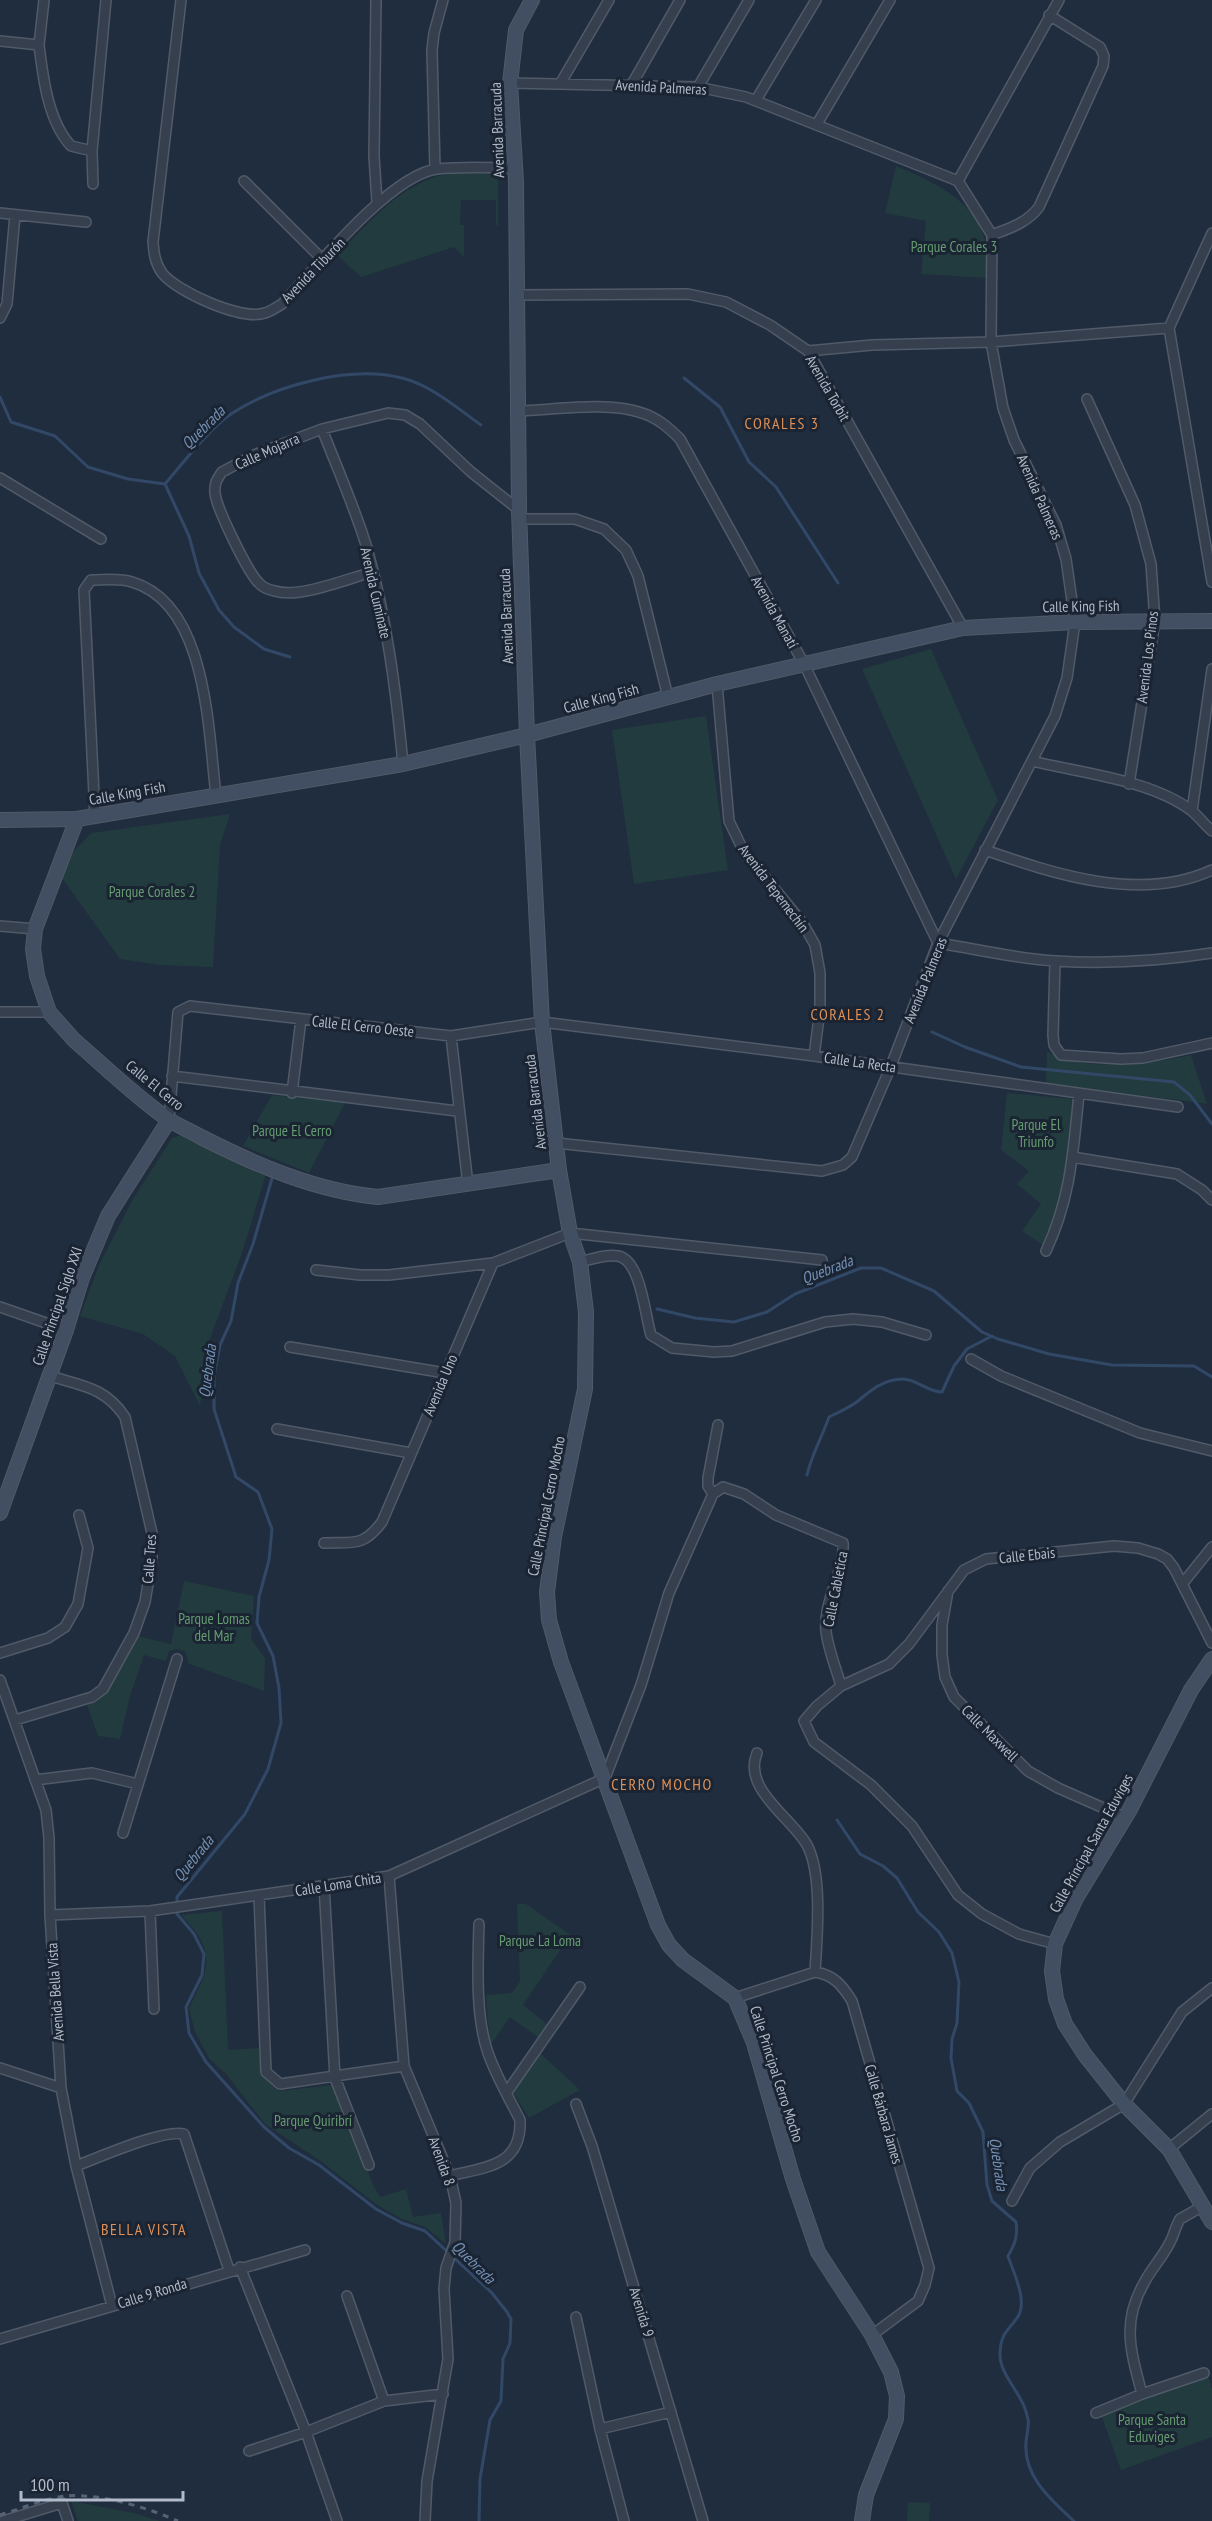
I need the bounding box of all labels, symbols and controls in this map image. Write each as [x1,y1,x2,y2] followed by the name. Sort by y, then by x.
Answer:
[615,75,707,99] street label: Avenida Palmeras
[486,82,508,178] street label: Avenida Barracuda
[277,233,349,307] street label: Avenida Tiburón
[911,237,997,256] park label: Parque Corales 3
[801,351,855,425] street label: Avenida Torbit
[177,400,230,453] water label: Quebrada
[744,413,820,433] district label: CORALES 3
[232,428,302,474] street label: Calle Mojarra
[1013,451,1067,543] street label: Avenida Palmeras
[356,545,396,641] street label: Avenida Cuminate
[495,568,517,664] street label: Avenida Barracuda
[747,573,803,652] street label: Avenida Manatí
[1042,596,1120,616] street label: Calle King Fish
[1132,610,1162,704] street label: Avenida Los Pinos
[561,679,641,717] street label: Calle King Fish
[87,777,167,809] street label: Calle King Fish
[735,840,813,936] street label: Avenida Tepemechín
[109,882,195,901] park label: Parque Corales 2
[899,934,951,1026] street label: Avenida Palmeras
[810,1004,886,1024] district label: CORALES 2
[311,1011,415,1041] street label: Calle El Cerro Oeste
[823,1048,897,1076] street label: Calle La Recta
[520,1053,550,1151] street label: Avenida Barracuda
[122,1056,188,1114] street label: Calle El Cerro
[1012,1115,1061,1151] park label: Parque El Triunfo
[252,1121,332,1140] park label: Parque El Cerro
[28,1244,86,1368] street label: Calle Principal Siglo XXI
[798,1250,857,1288] water label: Quebrada
[194,1342,220,1399] water label: Quebrada
[419,1351,461,1419] street label: Avenida Uno
[523,1434,569,1578] street label: Calle Principal Cerro Mocho
[138,1534,160,1584] street label: Calle Tres
[998,1543,1056,1567] street label: Calle Ebais
[818,1550,852,1628] street label: Calle Cabletica
[178,1609,250,1645] park label: Parque Lomas del Mar
[958,1701,1023,1766] street label: Calle Maxwell
[1045,1770,1137,1916] street label: Calle Principal Santa Eduviges
[611,1774,713,1794] district label: CERRO MOCHO
[168,1830,219,1885] water label: Quebrada
[294,1868,382,1900] street label: Calle Loma Chita
[499,1931,581,1950] park label: Parque La Loma
[42,1942,68,2042] street label: Avenida Bella Vista
[746,2003,808,2145] street label: Calle Principal Cerro Mocho
[861,2062,907,2166] street label: Calle Bárbara James
[274,2111,353,2130] park label: Parque Quiribrí
[424,2134,460,2188] street label: Avenida 8
[985,2136,1013,2193] water label: Quebrada
[101,2219,187,2239] district label: BELLA VISTA
[448,2236,501,2289] water label: Quebrada
[115,2274,189,2312] street label: Calle 9 Ronda
[625,2285,659,2339] street label: Avenida 9
[1118,2410,1186,2446] park label: Parque Santa Eduviges
[21,2464,183,2502] scale bar
[30,2473,70,2496] text: 100 m

